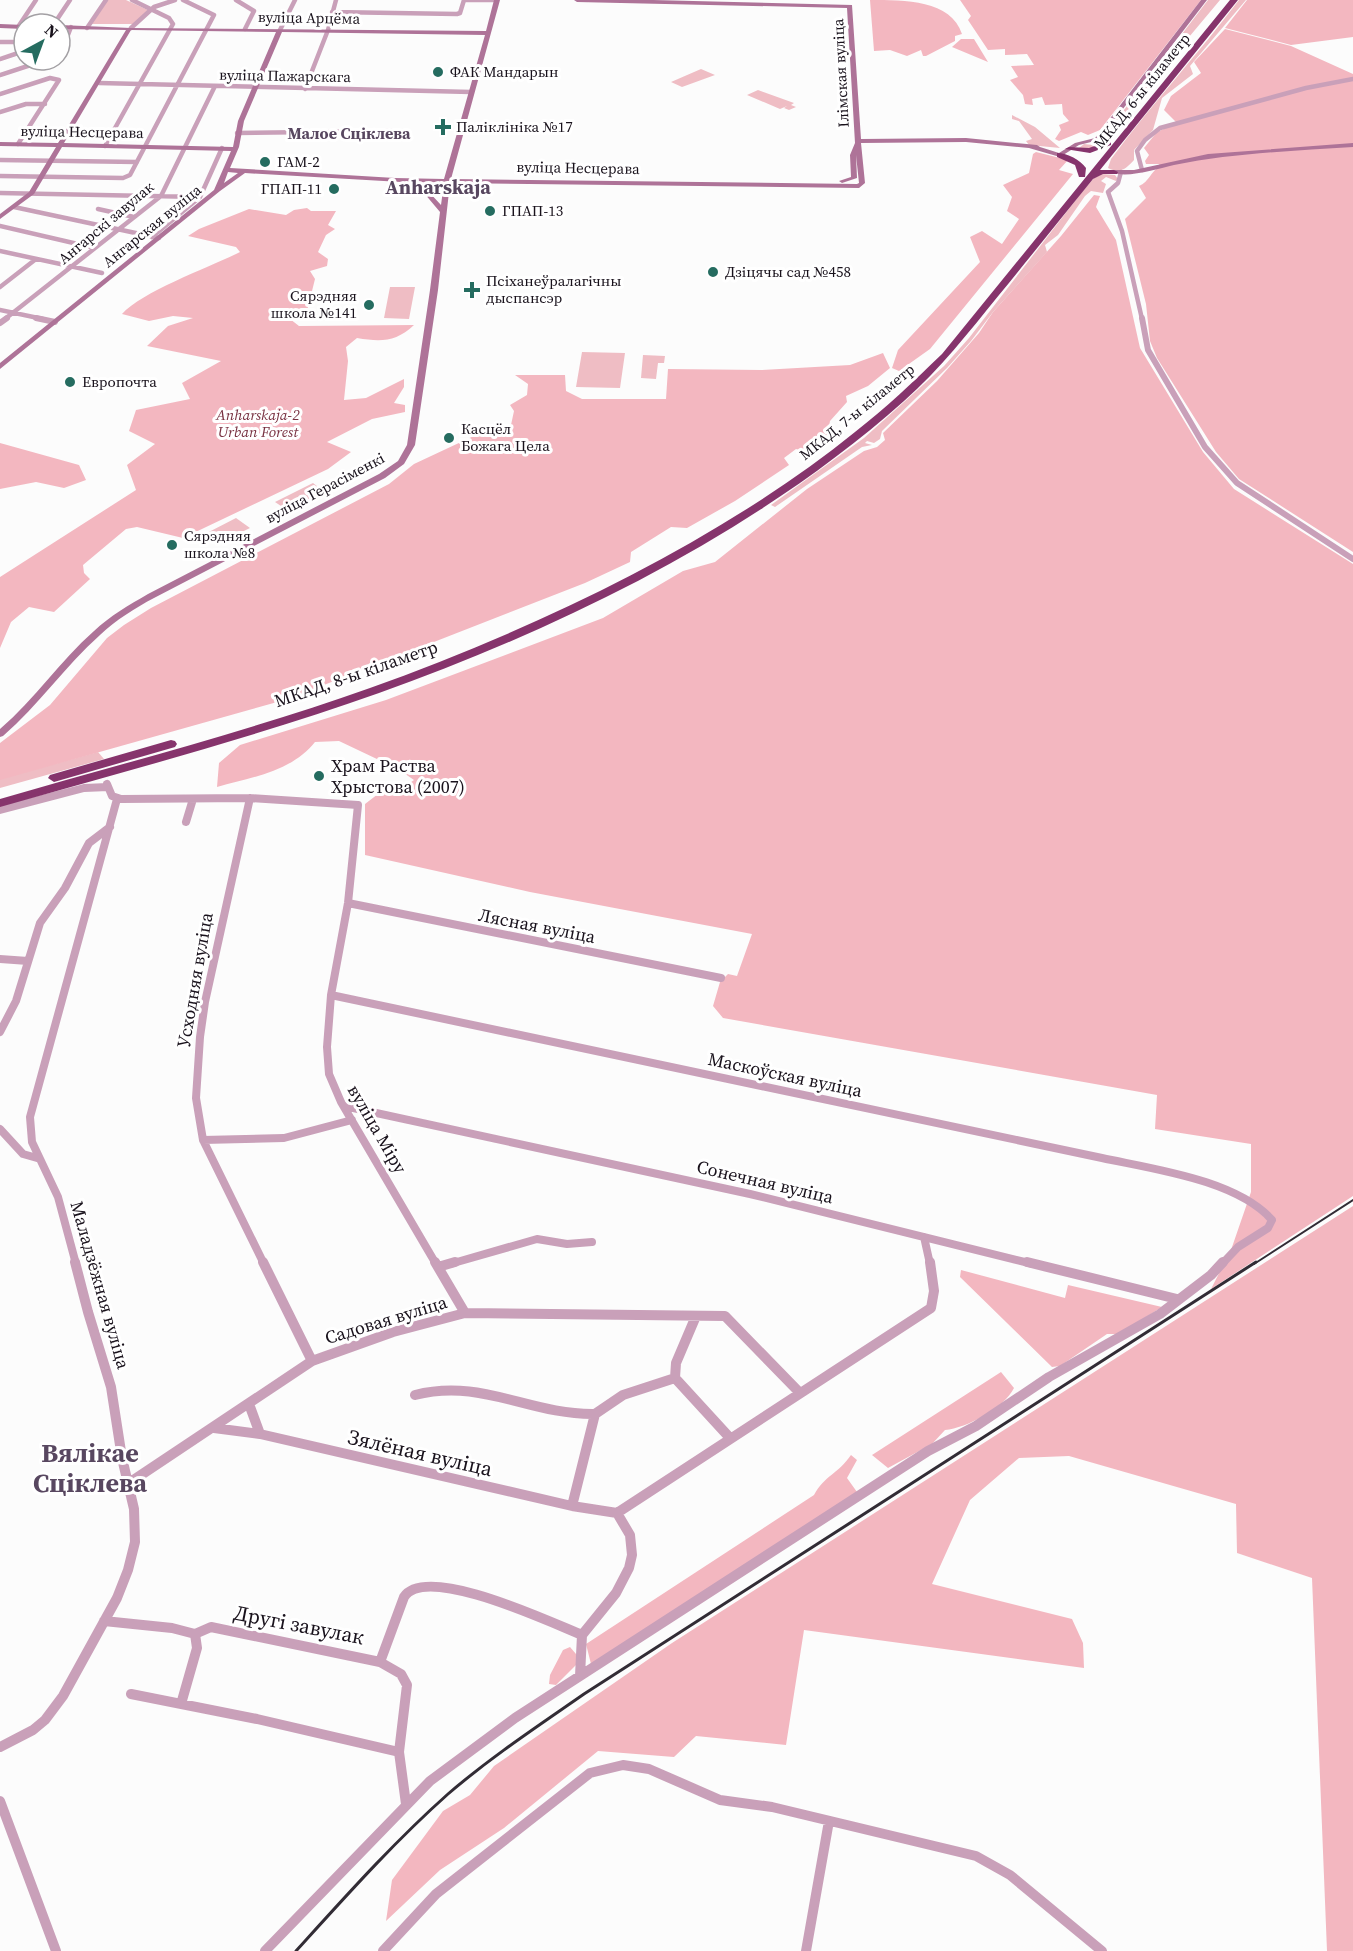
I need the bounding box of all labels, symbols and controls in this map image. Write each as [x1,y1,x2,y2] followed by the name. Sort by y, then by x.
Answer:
[258,6,361,29] street label: вуліца Арцёма
[12,12,72,72] north arrow
[827,18,854,128] street label: Ілімская вуліца
[40,19,64,43] text: N
[1088,28,1195,153] street label: МКАД, 6-ы кіламетр
[450,61,559,82] place label: ФАК Мандарын
[219,64,351,87] street label: вуліца Пажарскага
[431,65,445,79] marker: ФАК Мандарын
[456,116,573,137] place label: Паліклініка №17
[434,118,452,136] marker: Паліклініка №17
[20,120,144,143] street label: вуліца Несцерава
[287,122,411,144] district label: Малое Сціклева
[277,151,320,172] place label: ГАМ-2
[258,155,272,169] marker: ГАМ-2
[516,156,640,179] street label: вуліца Несцерава
[385,173,491,201] district label: Anharskaja
[53,176,159,269] street label: Ангарскі завулак
[261,178,322,199] place label: ГПАП-11
[98,179,206,272] street label: Ангарская вуліца
[327,182,341,196] marker: ГПАП-11
[502,200,563,221] place label: ГПАП-13
[483,204,497,218] marker: ГПАП-13
[725,261,851,282] place label: Дзіцячы сад №458
[706,265,720,279] marker: Дзіцячы сад №458
[486,270,622,308] place label: Псіханеўралагічны дыспансэр
[463,281,481,299] marker: Псіханеўралагічны дыспансэр
[271,285,357,323] place label: Сярэдняя школа №141
[362,298,376,312] marker: Сярэдняя школа №141
[795,358,919,465] street label: МКАД, 7-ы кіламетр
[82,371,157,392] place label: Европочта
[63,375,77,389] marker: Европочта
[215,404,300,442] park label: Anharskaja-2 Urban Forest
[461,418,550,456] place label: Касцёл Божага Цела
[442,431,456,445] marker: Касцёл Божага Цела
[261,447,388,528] street label: вуліца Герасіменкі
[184,525,255,563] place label: Сярэдняя школа №8
[165,538,179,552] marker: Сярэдняя школа №8
[271,634,441,713] street label: МКАД, 8-ы кіламетр
[331,753,465,799] place label: Храм Раства Хрыстова (2007)
[312,769,326,783] marker: Храм Раства Хрыстова (2007)
[476,902,599,949] street label: Лясная вуліца
[170,910,219,1049] street label: Усходняя вуліца
[706,1046,865,1103] street label: Маскоўская вуліца
[342,1080,413,1178] street label: вуліца Міру
[694,1154,837,1210] street label: Сонечная вуліца
[65,1198,137,1372] street label: Маладзёжная вуліца
[322,1289,451,1350] street label: Садовая вуліца
[345,1422,496,1483] street label: Зялёная вуліца
[33,1435,147,1501] district label: Вялікае Сціклева
[231,1598,367,1651] street label: Другі завулак

